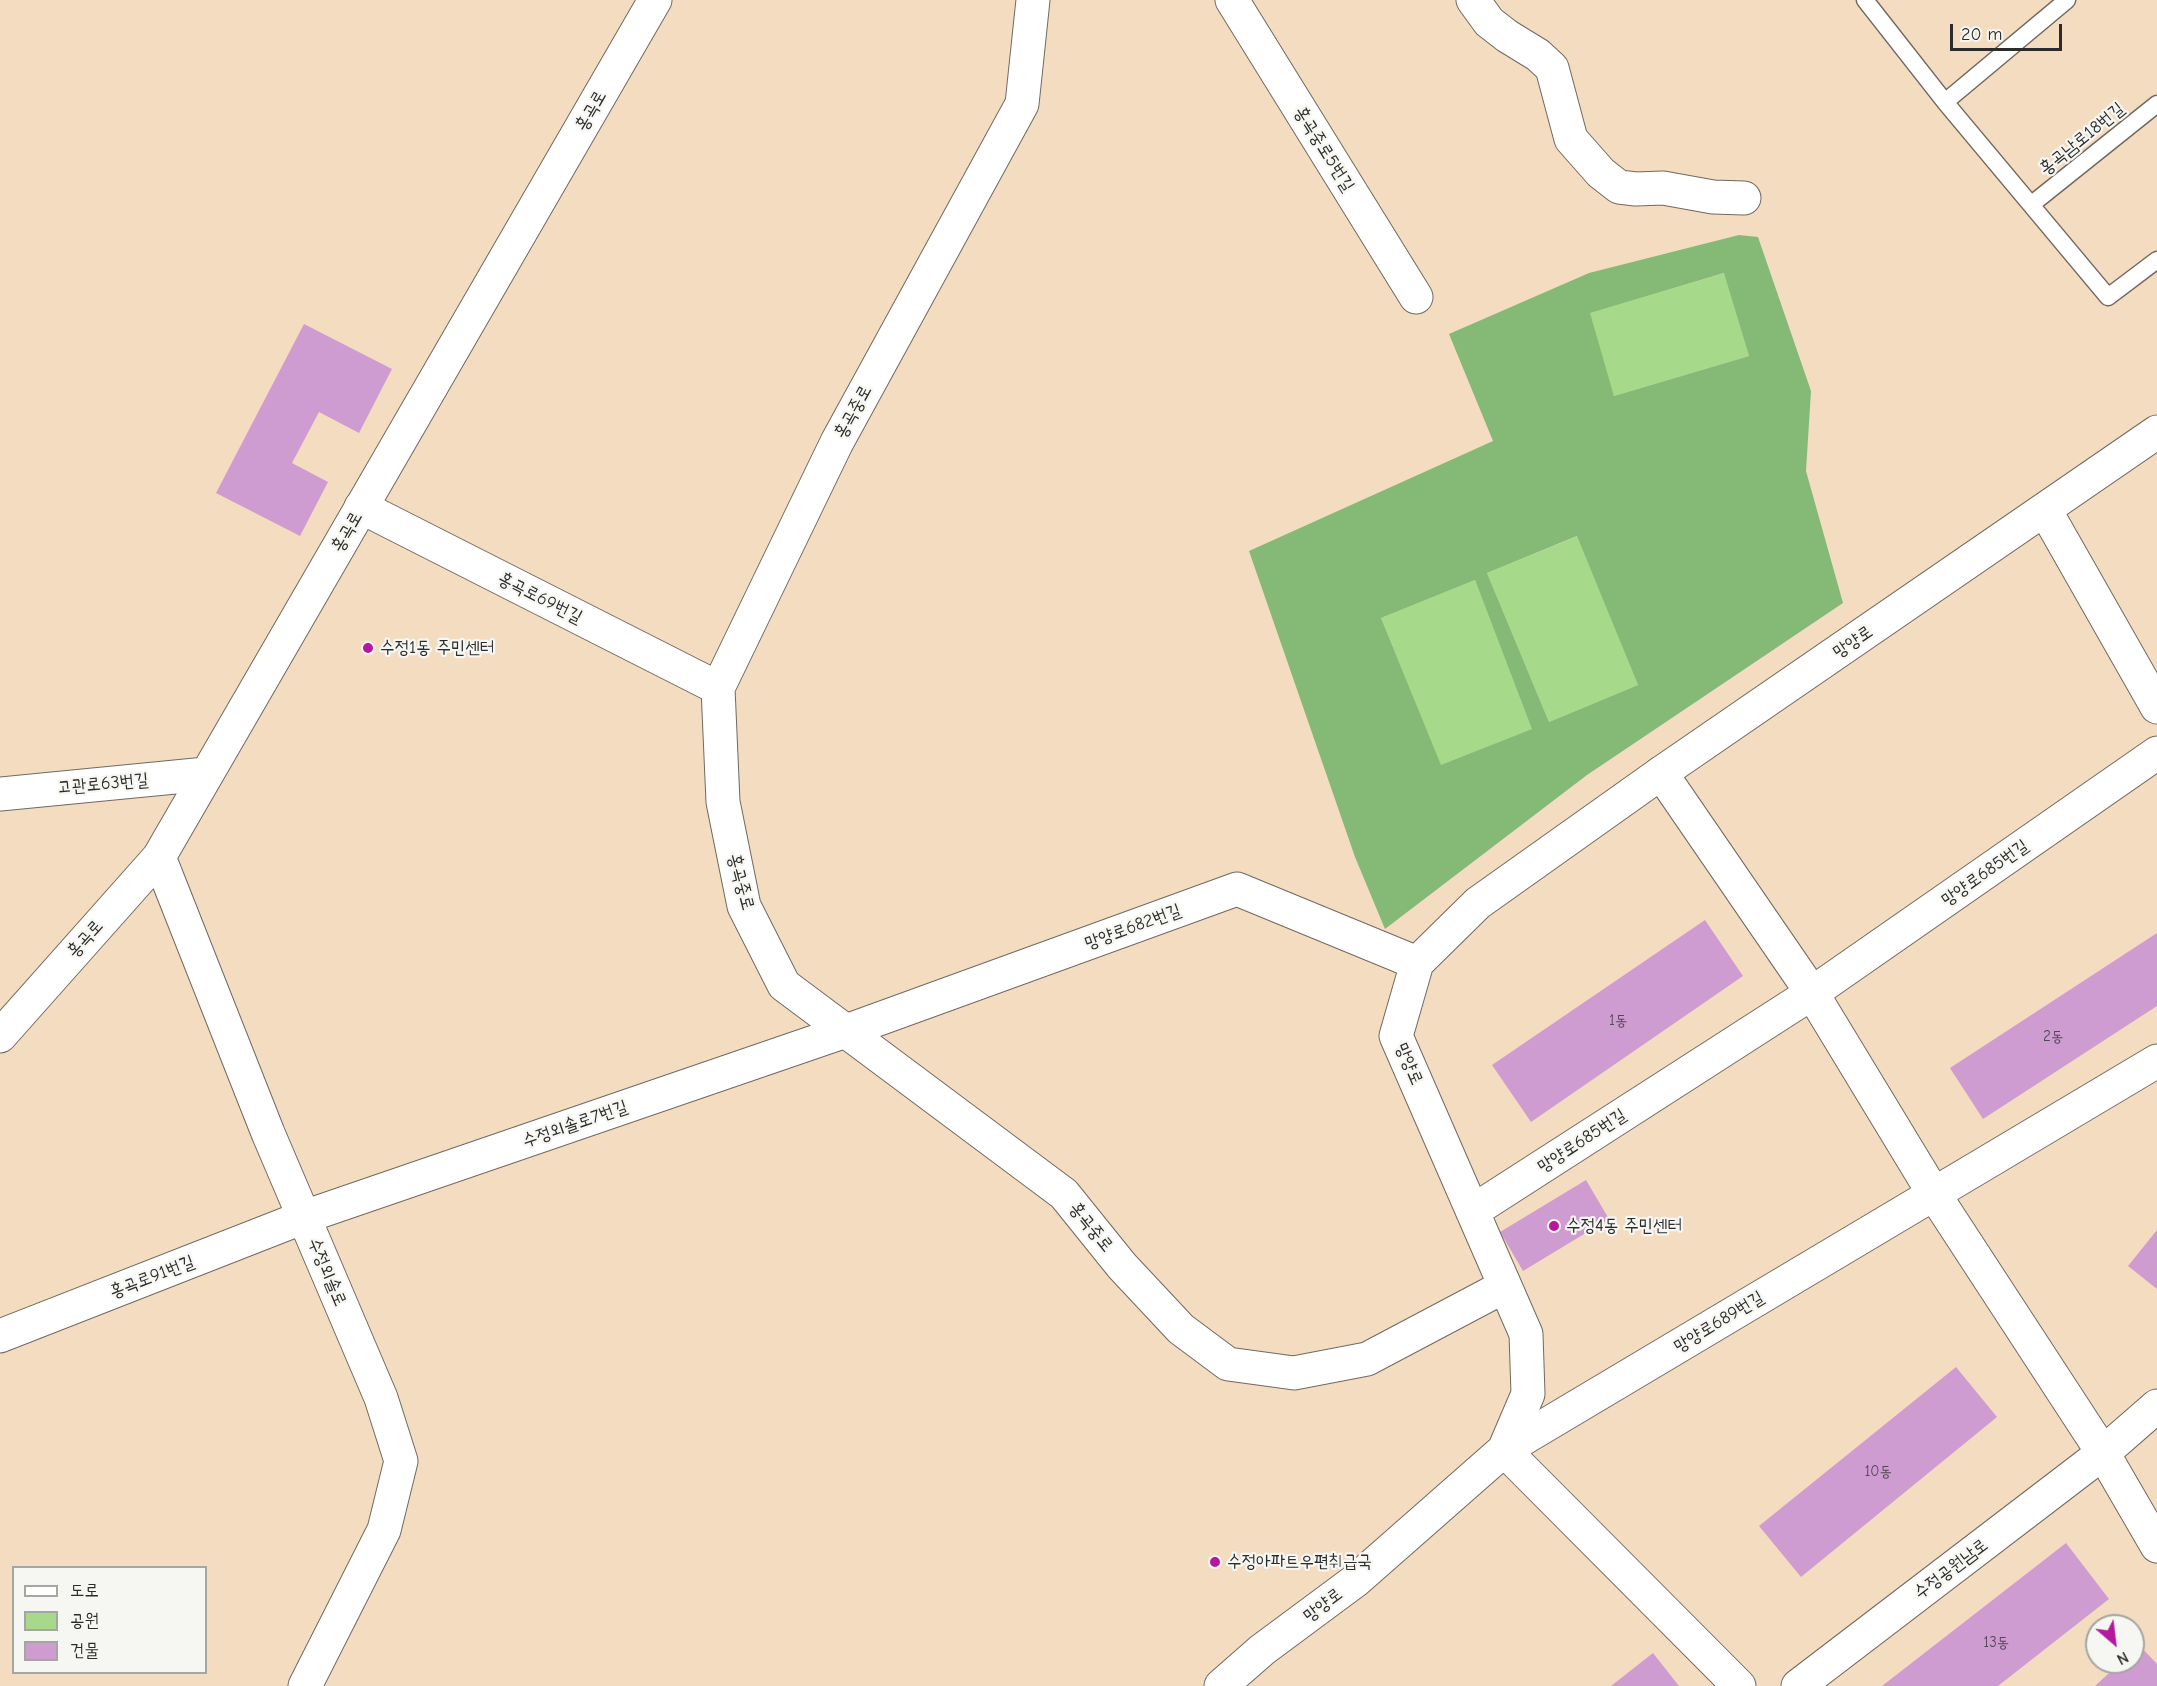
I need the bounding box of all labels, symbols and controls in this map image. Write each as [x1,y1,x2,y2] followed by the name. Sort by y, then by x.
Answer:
[1953,12,2066,50] scale bar
[1961,24,2002,45] text: 20 m
[571,87,611,135] street label: 홍곡로
[2035,98,2129,180] street label: 홍곡남로18번길
[1289,102,1359,196] street label: 홍곡중로5번길
[830,381,876,443] street label: 홍곡중로
[327,508,367,556] street label: 홍곡로
[494,568,586,628] street label: 홍곡로69번길
[1829,621,1877,663] street label: 망양로
[380,637,495,659] place label: 수정1동 주민센터
[361,641,375,655] marker: 수정1동 주민센터
[57,769,149,799] street label: 고관로63번길
[1937,835,2033,911] street label: 망양로685번길
[723,851,759,913] street label: 홍곡중로
[1082,900,1184,954] street label: 망양로682번길
[62,916,108,962] street label: 홍곡로
[1609,1012,1627,1030] house number: 1동
[2043,1028,2063,1046] house number: 2동
[1391,1040,1427,1088] street label: 망양로
[520,1096,630,1152] street label: 수정외솔로7번길
[1534,1104,1630,1178] street label: 망양로685번길
[1064,1198,1118,1256] street label: 홍곡중로
[1566,1215,1682,1237] place label: 수정4동 주민센터
[1547,1219,1561,1233] marker: 수정4동 주민센터
[303,1234,351,1310] street label: 수정외솔로
[107,1251,197,1303] street label: 홍곡로91번길
[1670,1287,1768,1357] street label: 망양로689번길
[1864,1463,1892,1481] house number: 10동
[1910,1534,1992,1604] street label: 수정공원남로
[1227,1551,1372,1573] place label: 수정아파트우편취급국
[1208,1555,1222,1569] marker: 수정아파트우편취급국
[12,1566,207,1674] legend
[70,1580,99,1601] text: 도로
[1299,1583,1347,1627] street label: 망양로
[70,1610,99,1631] text: 공원
[2085,1614,2145,1674] north arrow
[1983,1634,2009,1652] house number: 13동
[70,1640,99,1661] text: 건물
[2114,1648,2131,1669] text: N

